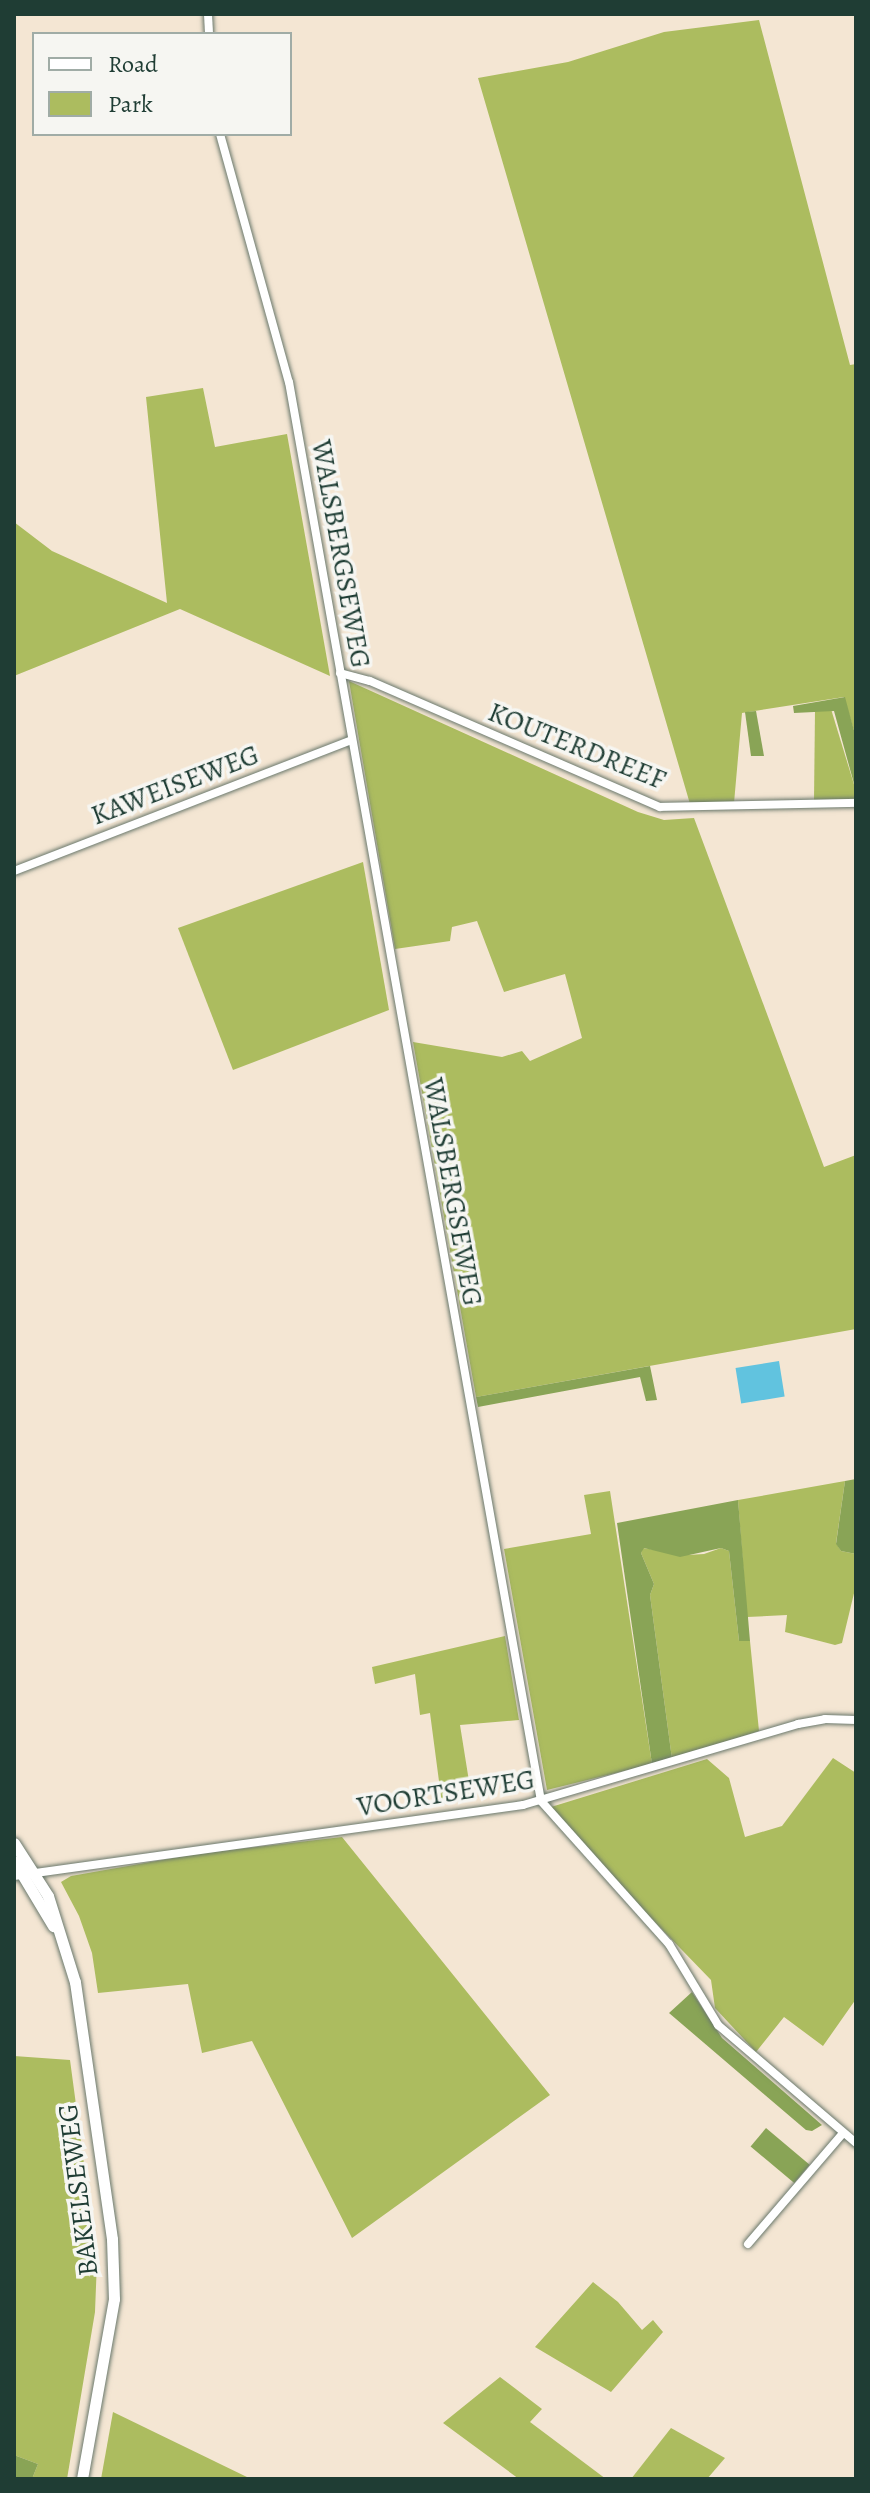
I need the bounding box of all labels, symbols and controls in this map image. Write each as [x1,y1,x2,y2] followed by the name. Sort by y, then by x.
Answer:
[32,32,292,136] legend
[108,48,158,80] text: Road
[108,88,153,120] text: Park
[304,437,378,671] street label: WALSBERGSEWEG
[483,695,671,797] street label: KOUTERDREEF
[86,738,264,832] street label: KAWEISEWEG
[416,1075,490,1309] street label: WALSBERGSEWEG
[355,1762,537,1824] street label: VOORTSEWEG
[51,2102,105,2278] street label: BAKELSEWEG

